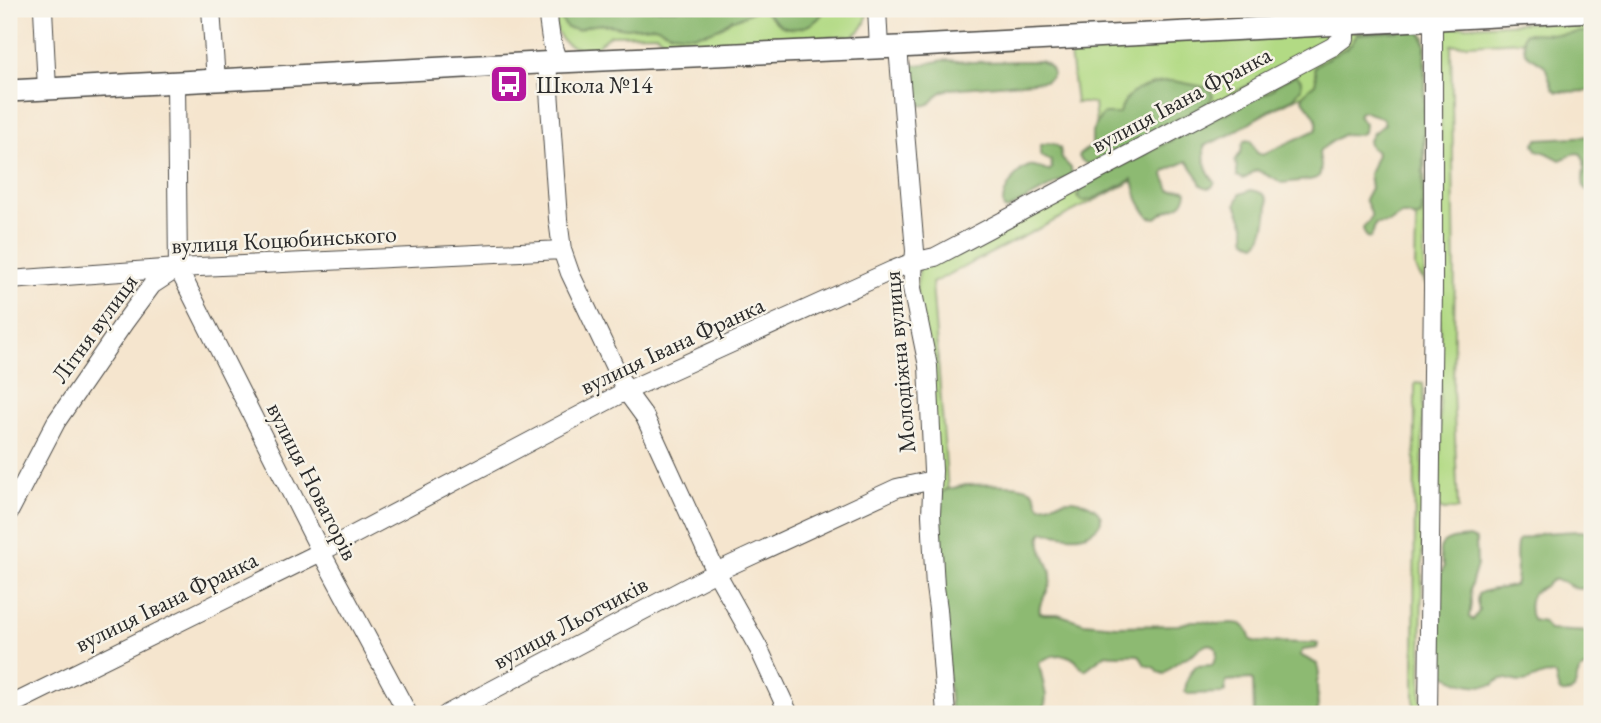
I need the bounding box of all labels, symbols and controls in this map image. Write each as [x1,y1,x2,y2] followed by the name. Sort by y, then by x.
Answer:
[1086,38,1277,160] street label: вулиця Івана Франка
[488,63,530,105] bus stop icon: Школа №14
[536,69,653,100] place label: Школа №14
[170,218,398,260] street label: вулиця Коцюбинського
[44,267,144,389] street label: Літня вулиця
[876,269,922,454] street label: Молодіжна вулиця
[575,289,769,401] street label: вулиця Івана Франка
[260,397,366,565] street label: вулиця Новаторів
[69,543,263,659] street label: вулиця Івана Франка
[487,568,653,676] street label: вулиця Льотчиків

